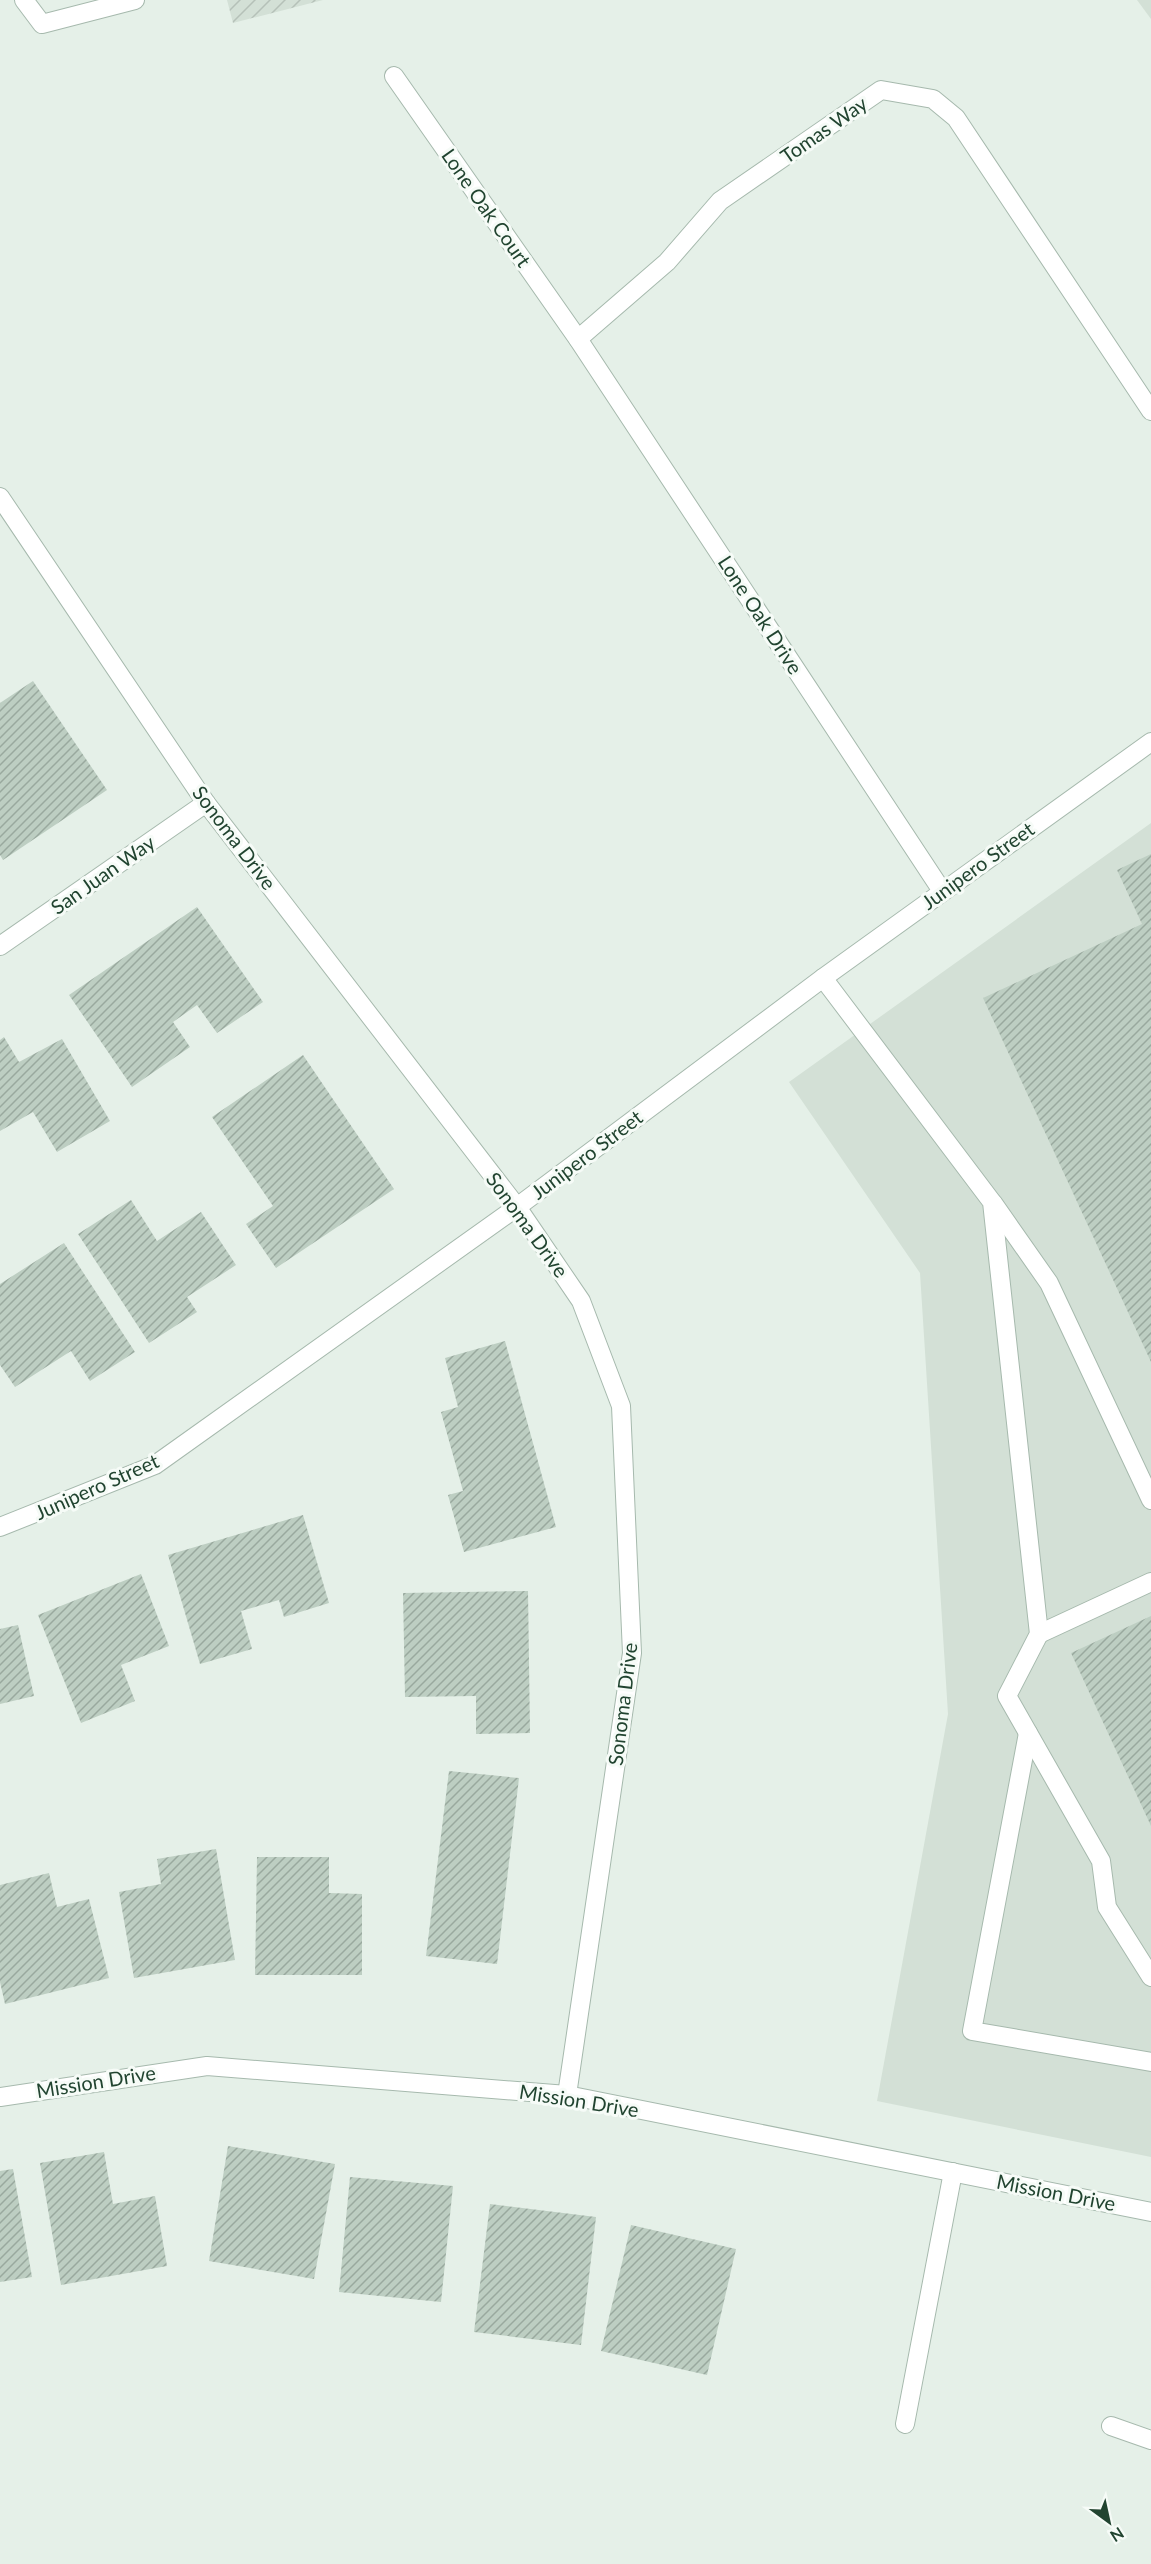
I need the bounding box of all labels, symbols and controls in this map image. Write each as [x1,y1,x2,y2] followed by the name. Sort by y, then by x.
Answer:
[776,90,872,168] street label: Tomas Way
[437,144,536,271] street label: Lone Oak Court
[714,551,808,678] street label: Lone Oak Drive
[188,781,282,894] street label: Sonoma Drive
[917,816,1038,914] street label: Junipero Street
[46,829,160,919] street label: San Juan Way
[526,1105,647,1204] street label: Junipero Street
[482,1167,574,1282] street label: Sonoma Drive
[31,1448,162,1524] street label: Junipero Street
[603,1641,641,1767] street label: Sonoma Drive
[34,2060,157,2102] street label: Mission Drive
[518,2079,641,2121] street label: Mission Drive
[995,2169,1118,2215] street label: Mission Drive
[1079,2492,1139,2552] north arrow
[1107,2524,1128,2546] text: N

